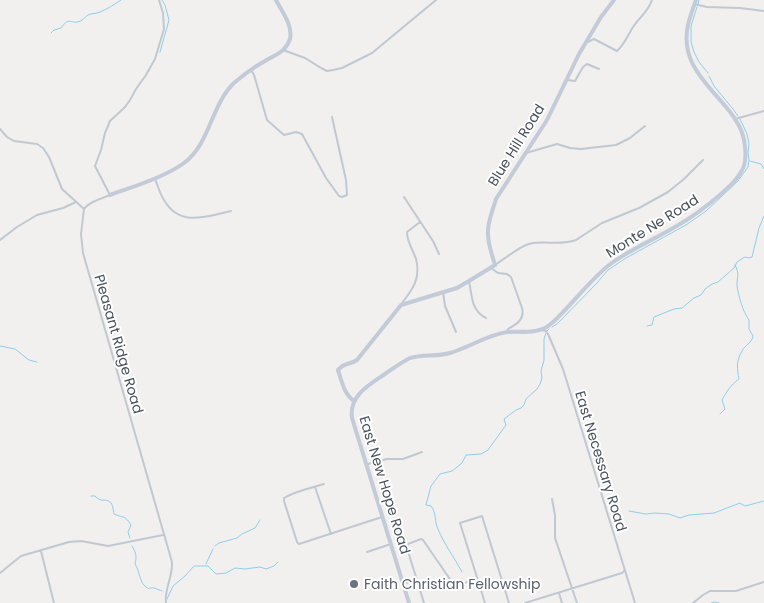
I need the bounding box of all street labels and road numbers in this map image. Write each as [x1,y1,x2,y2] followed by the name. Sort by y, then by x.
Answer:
[483,100,549,190] street label: Blue Hill Road
[602,189,702,263] street label: Monte Ne Road
[90,272,148,416] street label: Pleasant Ridge Road
[570,388,632,534] street label: East Necessary Road
[354,413,416,557] street label: East New Hope Road

